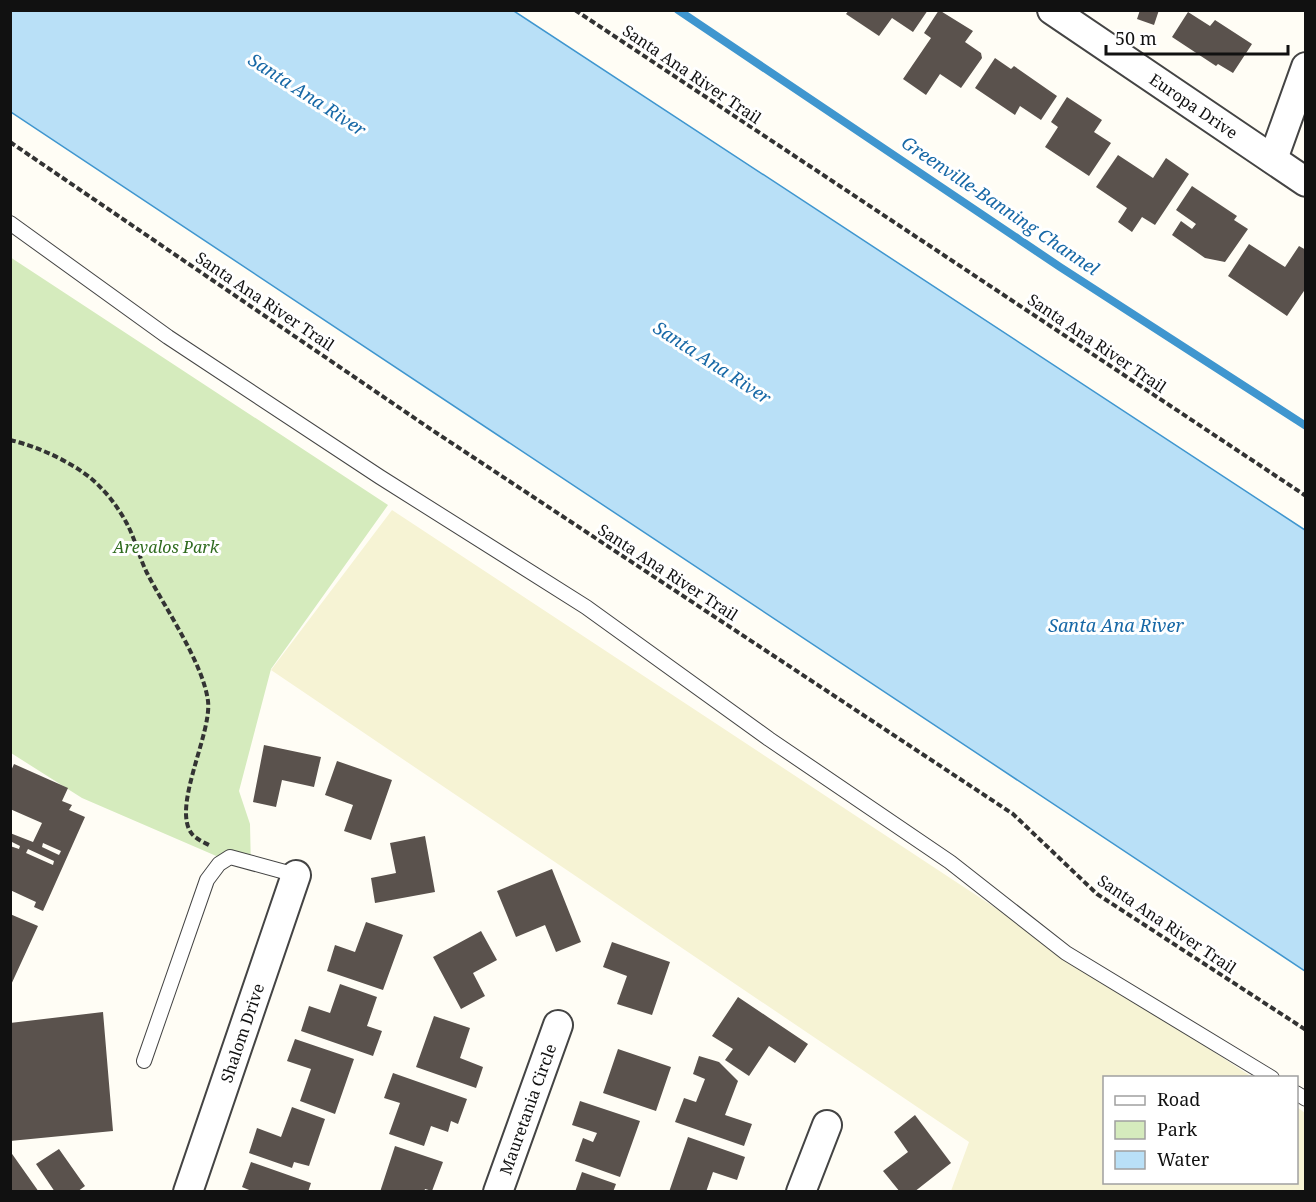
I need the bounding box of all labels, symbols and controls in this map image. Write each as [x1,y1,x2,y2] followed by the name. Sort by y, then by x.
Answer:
[1106,18,1288,56] scale bar
[618,19,766,129] street label: Santa Ana River Trail
[1115,26,1157,50] text: 50 m
[244,47,371,141] water label: Santa Ana River
[1145,68,1242,144] street label: Europa Drive
[897,130,1104,281] water label: Greenville-Banning Channel
[191,246,339,356] street label: Santa Ana River Trail
[1023,288,1171,398] street label: Santa Ana River Trail
[649,315,776,409] water label: Santa Ana River
[594,518,742,626] street label: Santa Ana River Trail
[112,536,220,558] park label: Arevalos Park
[1048,613,1184,637] water label: Santa Ana River
[1093,869,1241,979] street label: Santa Ana River Trail
[215,980,269,1086] street label: Shalom Drive
[494,1041,561,1178] street label: Mauretania Circle
[1103,1076,1298,1184] legend
[1157,1087,1200,1111] text: Road
[1157,1117,1197,1141] text: Park
[1157,1147,1210,1171] text: Water

